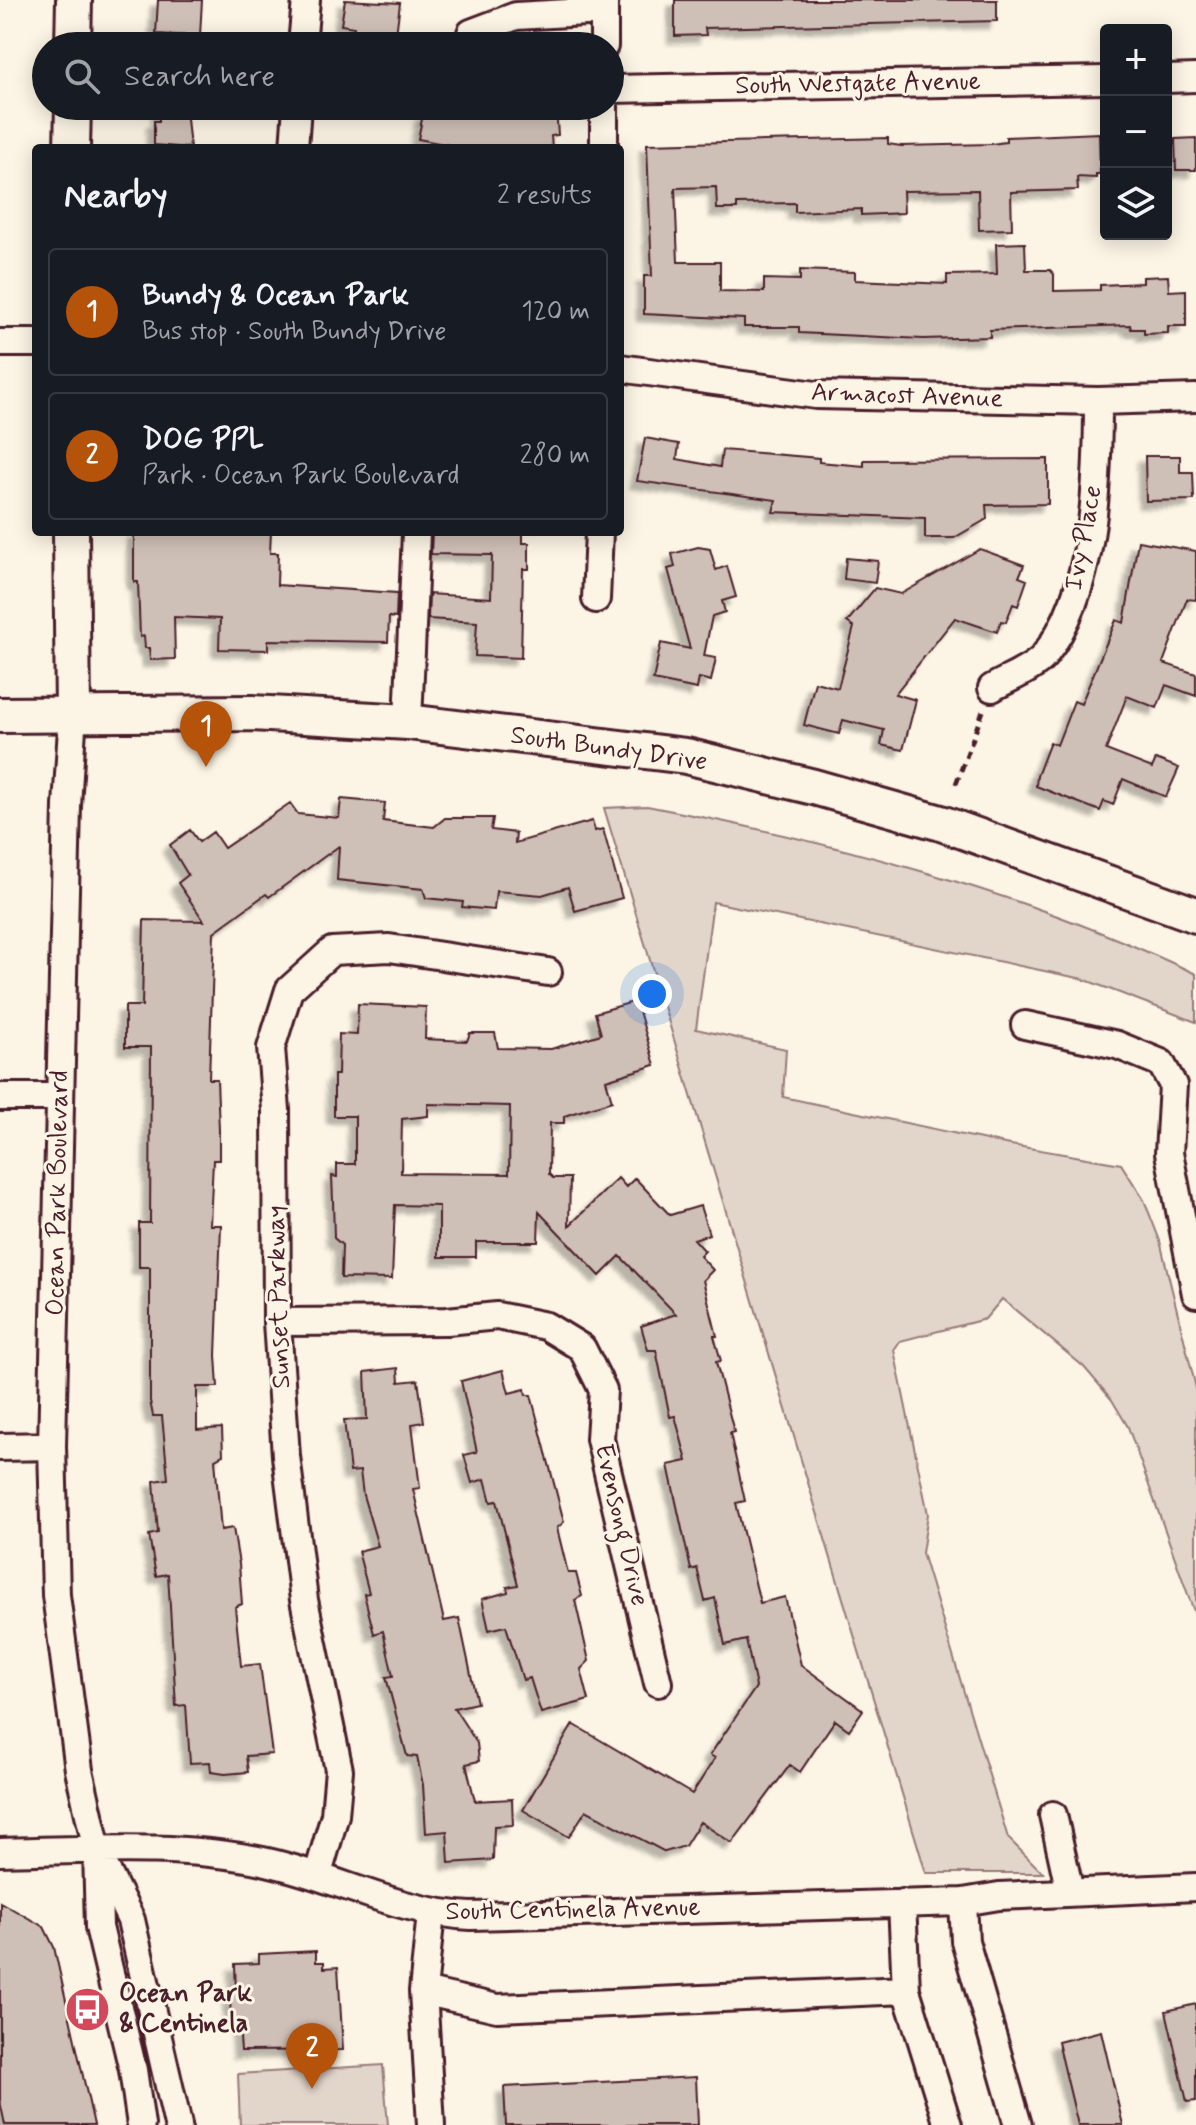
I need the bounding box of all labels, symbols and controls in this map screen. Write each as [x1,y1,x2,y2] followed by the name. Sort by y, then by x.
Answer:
[1100,24,1172,240] map controls
[1100,24,1172,96] button: +
[32,32,624,120] search box
[60,54,104,98] icon: search
[124,57,275,96] text: Search here
[735,65,981,103] street label: South Westgate Avenue
[1100,96,1172,168] button: −
[1100,168,1172,240] button: layers
[64,174,168,219] text: Nearby
[497,179,592,213] text: 2 results
[142,276,409,315] text: Bundy & Ocean Park
[86,295,98,329] text: 1
[521,295,590,329] text: 120 m
[142,315,446,349] text: Bus stop · South Bundy Drive
[810,376,1004,416] street label: Armacost Avenue
[142,420,264,459] text: DOG PPL
[86,439,98,473] text: 2
[520,439,590,473] text: 280 m
[142,459,460,493] text: Park · Ocean Park Boulevard
[1057,482,1111,594] street label: Ivy Place
[180,701,232,767] pin: 1
[508,718,710,780] street label: South Bundy Drive
[632,974,672,1014] your location
[39,1070,77,1316] street label: Ocean Park Boulevard
[259,1205,299,1389] street label: Sunset Parkway
[583,1441,656,1610] street label: Evensong Drive
[445,1891,701,1929] street label: South Centinela Avenue
[119,1977,253,2041] place label: Ocean Park & Centinela
[64,1985,112,2033] bus stop icon: Ocean Park & Centinela
[286,2023,338,2089] pin: 2

